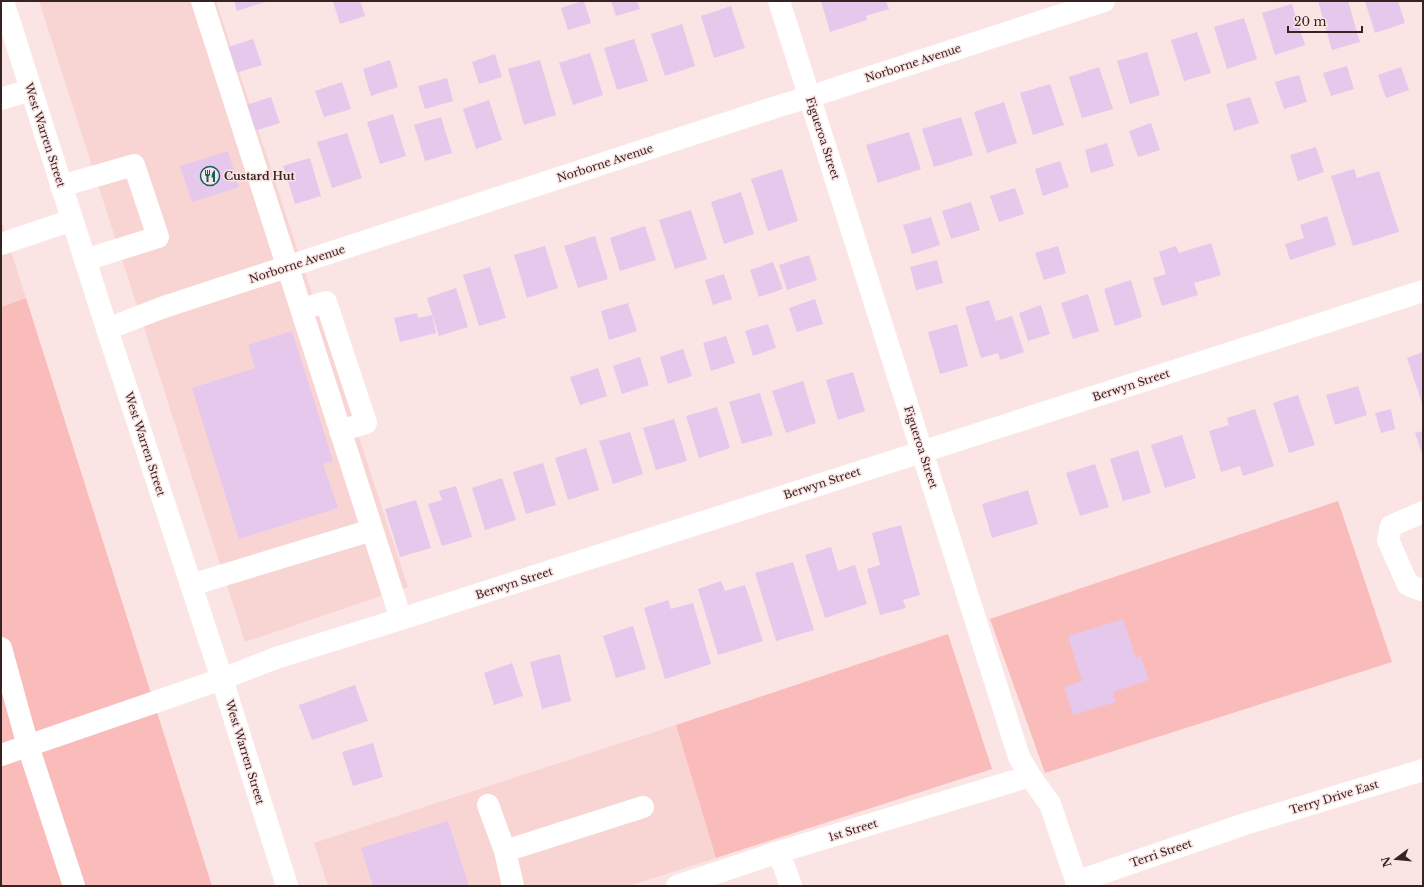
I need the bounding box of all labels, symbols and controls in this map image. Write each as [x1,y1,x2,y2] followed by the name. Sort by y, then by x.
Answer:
[1288,8,1362,34] scale bar
[1294,14,1326,29] text: 20 m
[863,41,963,85] street label: Norborne Avenue
[21,80,69,190] street label: West Warren Street
[803,95,843,182] street label: Figueroa Street
[555,141,655,185] street label: Norborne Avenue
[199,165,221,187] restaurant icon: Custard Hut
[224,169,295,183] place label: Custard Hut
[247,242,347,286] street label: Norborne Avenue
[1091,366,1172,404] street label: Berwyn Street
[121,389,169,499] street label: West Warren Street
[901,404,941,491] street label: Figueroa Street
[782,464,863,502] street label: Berwyn Street
[474,564,555,602] street label: Berwyn Street
[222,697,268,807] street label: West Warren Street
[1288,777,1381,817] street label: Terry Drive East
[827,816,880,844] street label: 1st Street
[1128,836,1195,870] street label: Terri Street
[1376,839,1416,879] north arrow
[1378,854,1395,869] text: N

